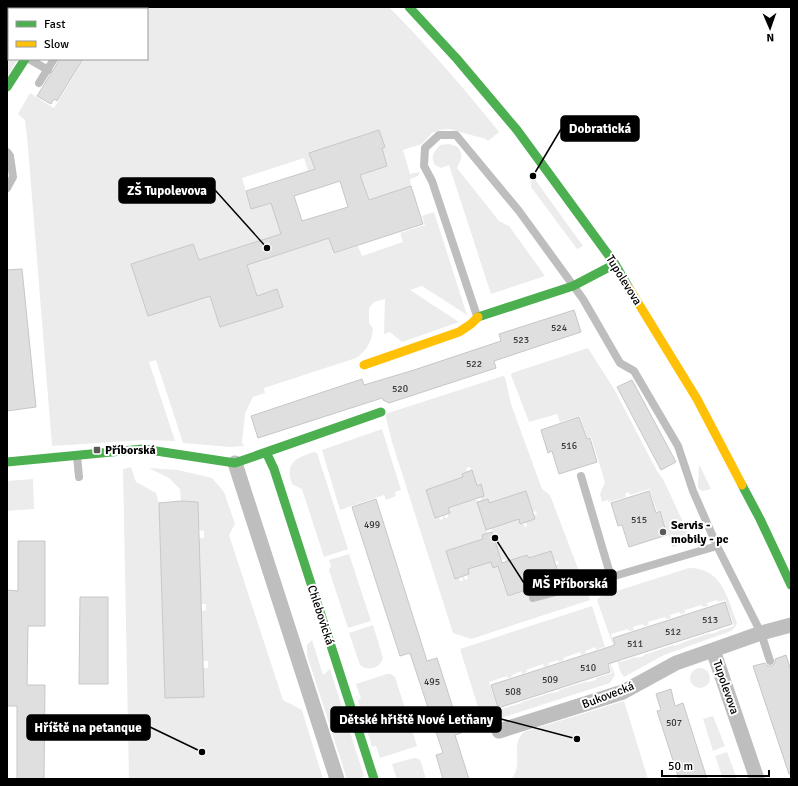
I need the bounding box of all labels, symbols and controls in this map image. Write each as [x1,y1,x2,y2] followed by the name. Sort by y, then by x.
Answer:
[8,8,148,60] legend
[750,8,790,48] north arrow
[44,17,65,32] text: Fast
[766,31,774,44] text: N
[44,37,69,52] text: Slow
[561,116,639,141] callout: Dobratická
[569,121,632,137] text: Dobratická
[119,178,215,203] callout: ZŠ Tupolevova
[127,182,207,199] text: ZŠ Tupolevova
[602,252,645,308] street label: Tupolevova
[551,322,568,334] house number: 524
[513,334,529,346] house number: 523
[466,358,482,370] house number: 522
[392,383,408,395] house number: 520
[561,440,577,452] house number: 516
[105,443,156,458] place label: Příborská
[92,445,102,455] marker: Příborská
[631,514,647,526] house number: 515
[671,518,729,547] place label: Servis - mobily - pc
[364,519,380,531] house number: 499
[658,527,668,537] marker: Servis - mobily - pc
[524,570,616,595] callout: MŠ Příborská
[532,575,608,592] text: MŠ Příborská
[304,583,337,647] street label: Chlebovická
[702,614,718,626] house number: 513
[665,626,681,638] house number: 512
[627,638,643,650] house number: 511
[709,658,742,716] street label: Tupolevova
[580,662,596,674] house number: 510
[542,674,558,686] house number: 509
[424,676,440,688] house number: 495
[580,679,636,712] street label: Bukovecká
[505,686,521,698] house number: 508
[331,707,501,732] callout: Dětské hřiště Nové Letňany
[339,712,494,728] text: Dětské hřiště Nové Letňany
[27,715,150,740] callout: Hříště na petanque
[666,717,682,729] house number: 507
[34,720,142,736] text: Hříště na petanque
[662,752,769,778] scale bar
[668,759,693,774] text: 50 m

